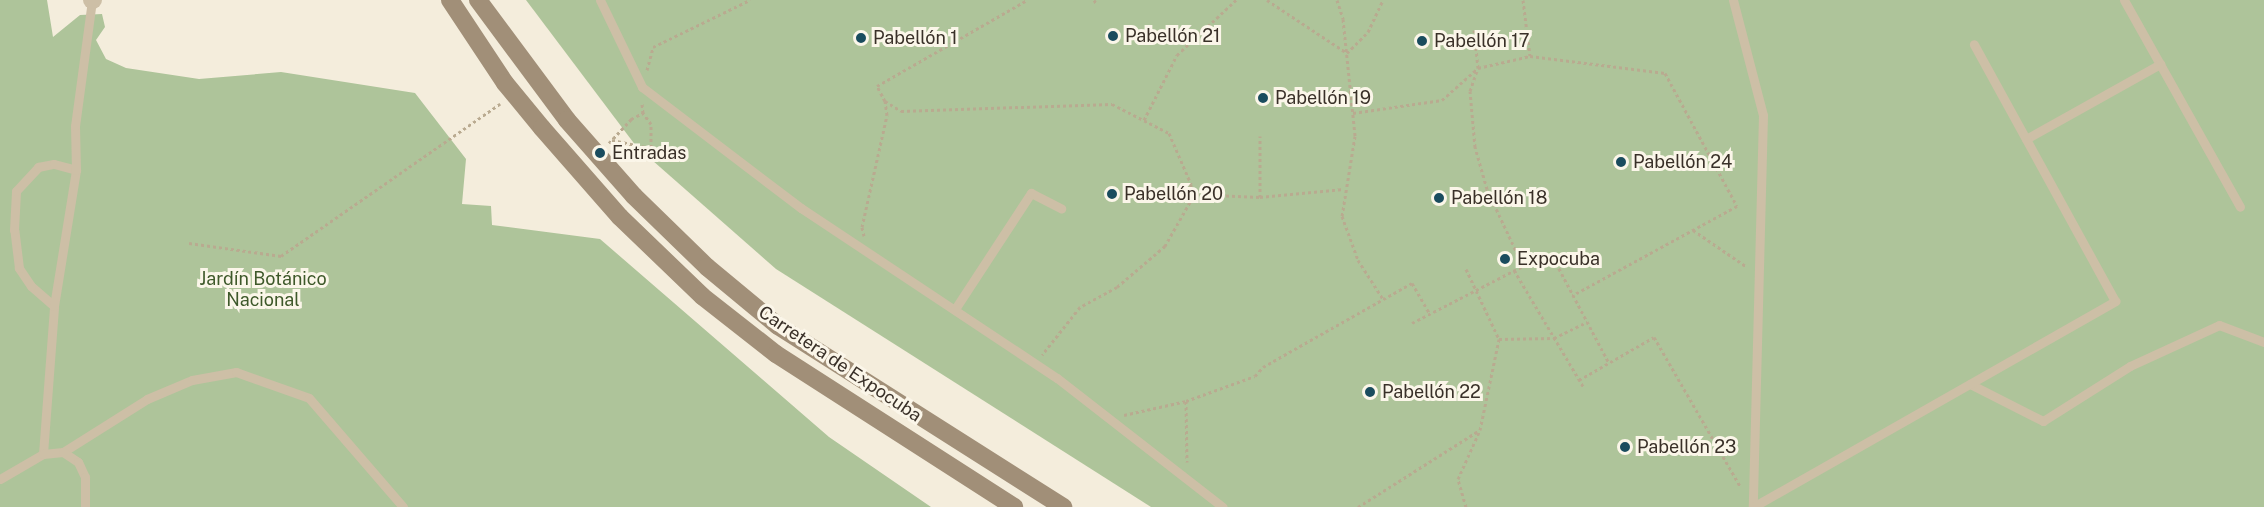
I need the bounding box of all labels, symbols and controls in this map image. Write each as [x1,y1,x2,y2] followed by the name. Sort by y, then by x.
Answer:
[1125,25,1220,47] place label: Pabellón 21
[873,27,958,49] place label: Pabellón 1
[1106,29,1120,43] marker: Pabellón 21
[1434,30,1529,52] place label: Pabellón 17
[854,31,868,45] marker: Pabellón 1
[1415,34,1429,48] marker: Pabellón 17
[1275,87,1371,109] place label: Pabellón 19
[1256,91,1270,105] marker: Pabellón 19
[612,142,686,164] place label: Entradas
[593,146,607,160] marker: Entradas
[1633,151,1732,173] place label: Pabellón 24
[1614,155,1628,169] marker: Pabellón 24
[1124,183,1223,205] place label: Pabellón 20
[1105,187,1119,201] marker: Pabellón 20
[1451,187,1547,209] place label: Pabellón 18
[1432,191,1446,205] marker: Pabellón 18
[1517,248,1600,270] place label: Expocuba
[1498,252,1512,266] marker: Expocuba
[199,269,327,312] park label: Jardín Botánico Nacional
[754,301,926,427] street label: Carretera de Expocuba
[1382,381,1481,403] place label: Pabellón 22
[1363,385,1377,399] marker: Pabellón 22
[1637,436,1736,458] place label: Pabellón 23
[1618,440,1632,454] marker: Pabellón 23

